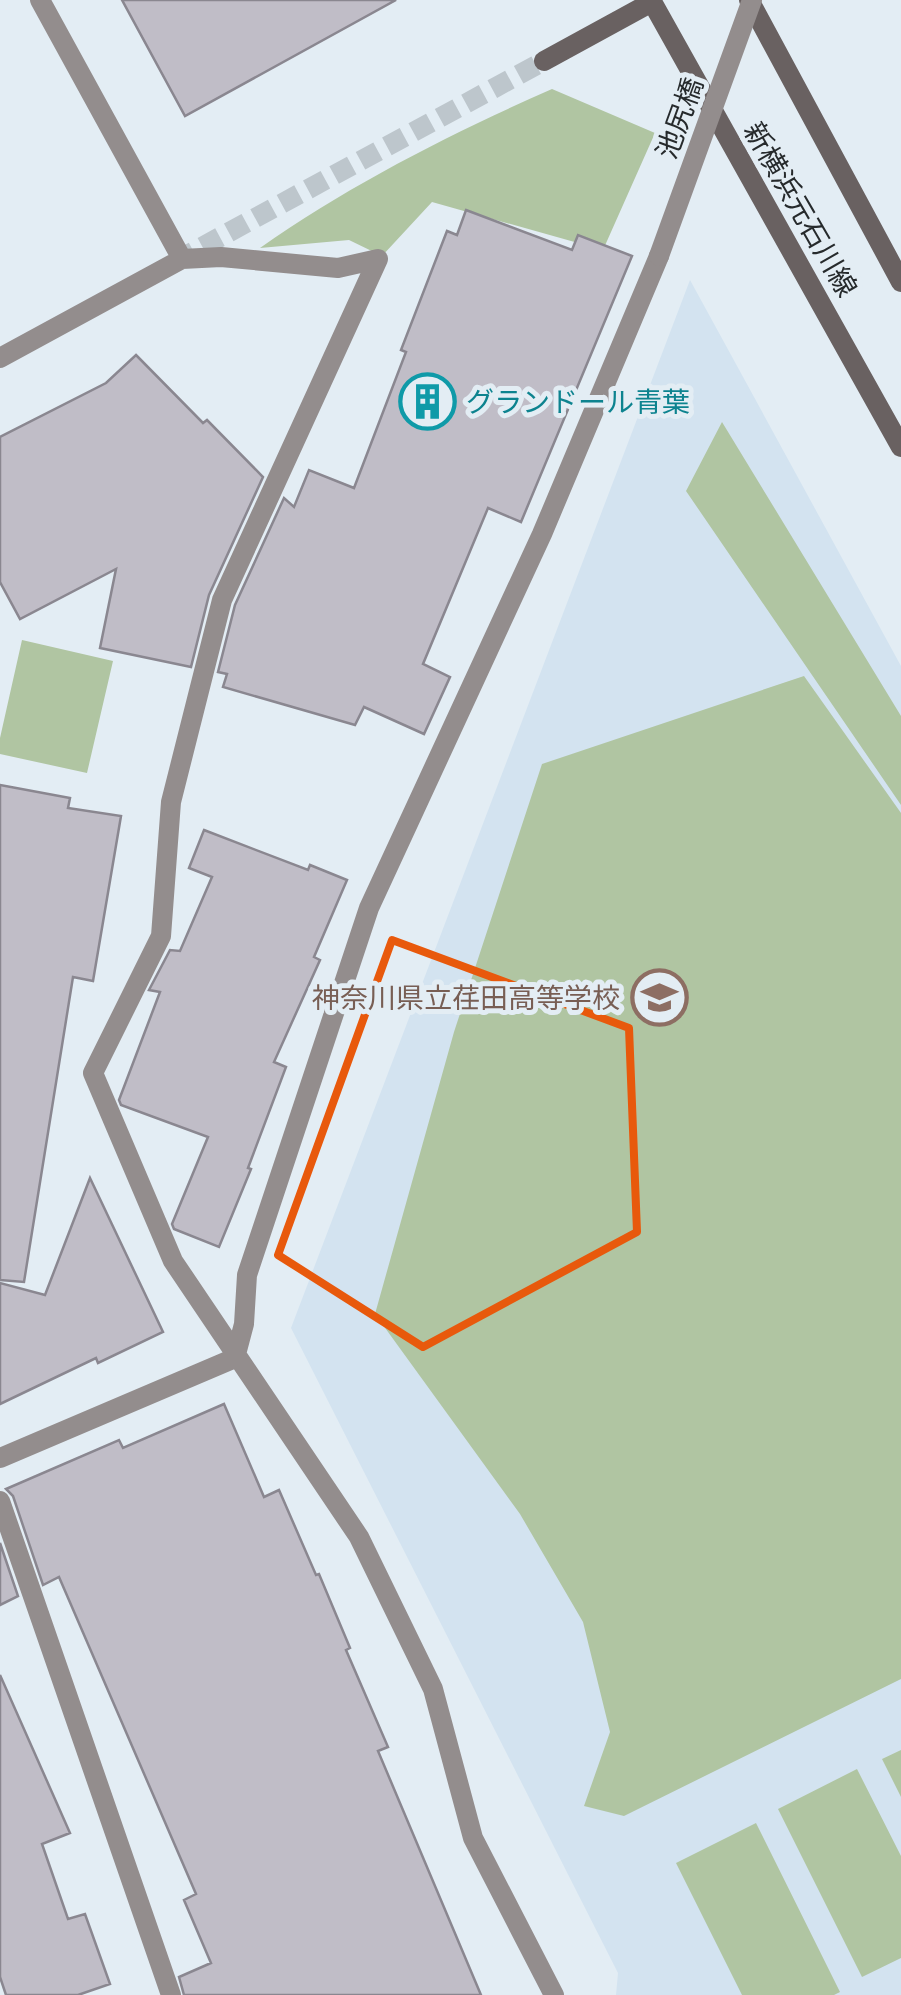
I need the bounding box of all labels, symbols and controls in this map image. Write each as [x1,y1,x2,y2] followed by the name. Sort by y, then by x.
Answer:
[644,71,714,165] street label: 池尻橋
[733,113,869,305] street label: 新横浜元石川線
[397,371,457,431] building icon: グランドール青葉
[466,380,690,423] place label: グランドール青葉
[629,967,689,1027] school or university icon: 神奈川県立荏田高等学校
[312,976,620,1019] place label: 神奈川県立荏田高等学校

